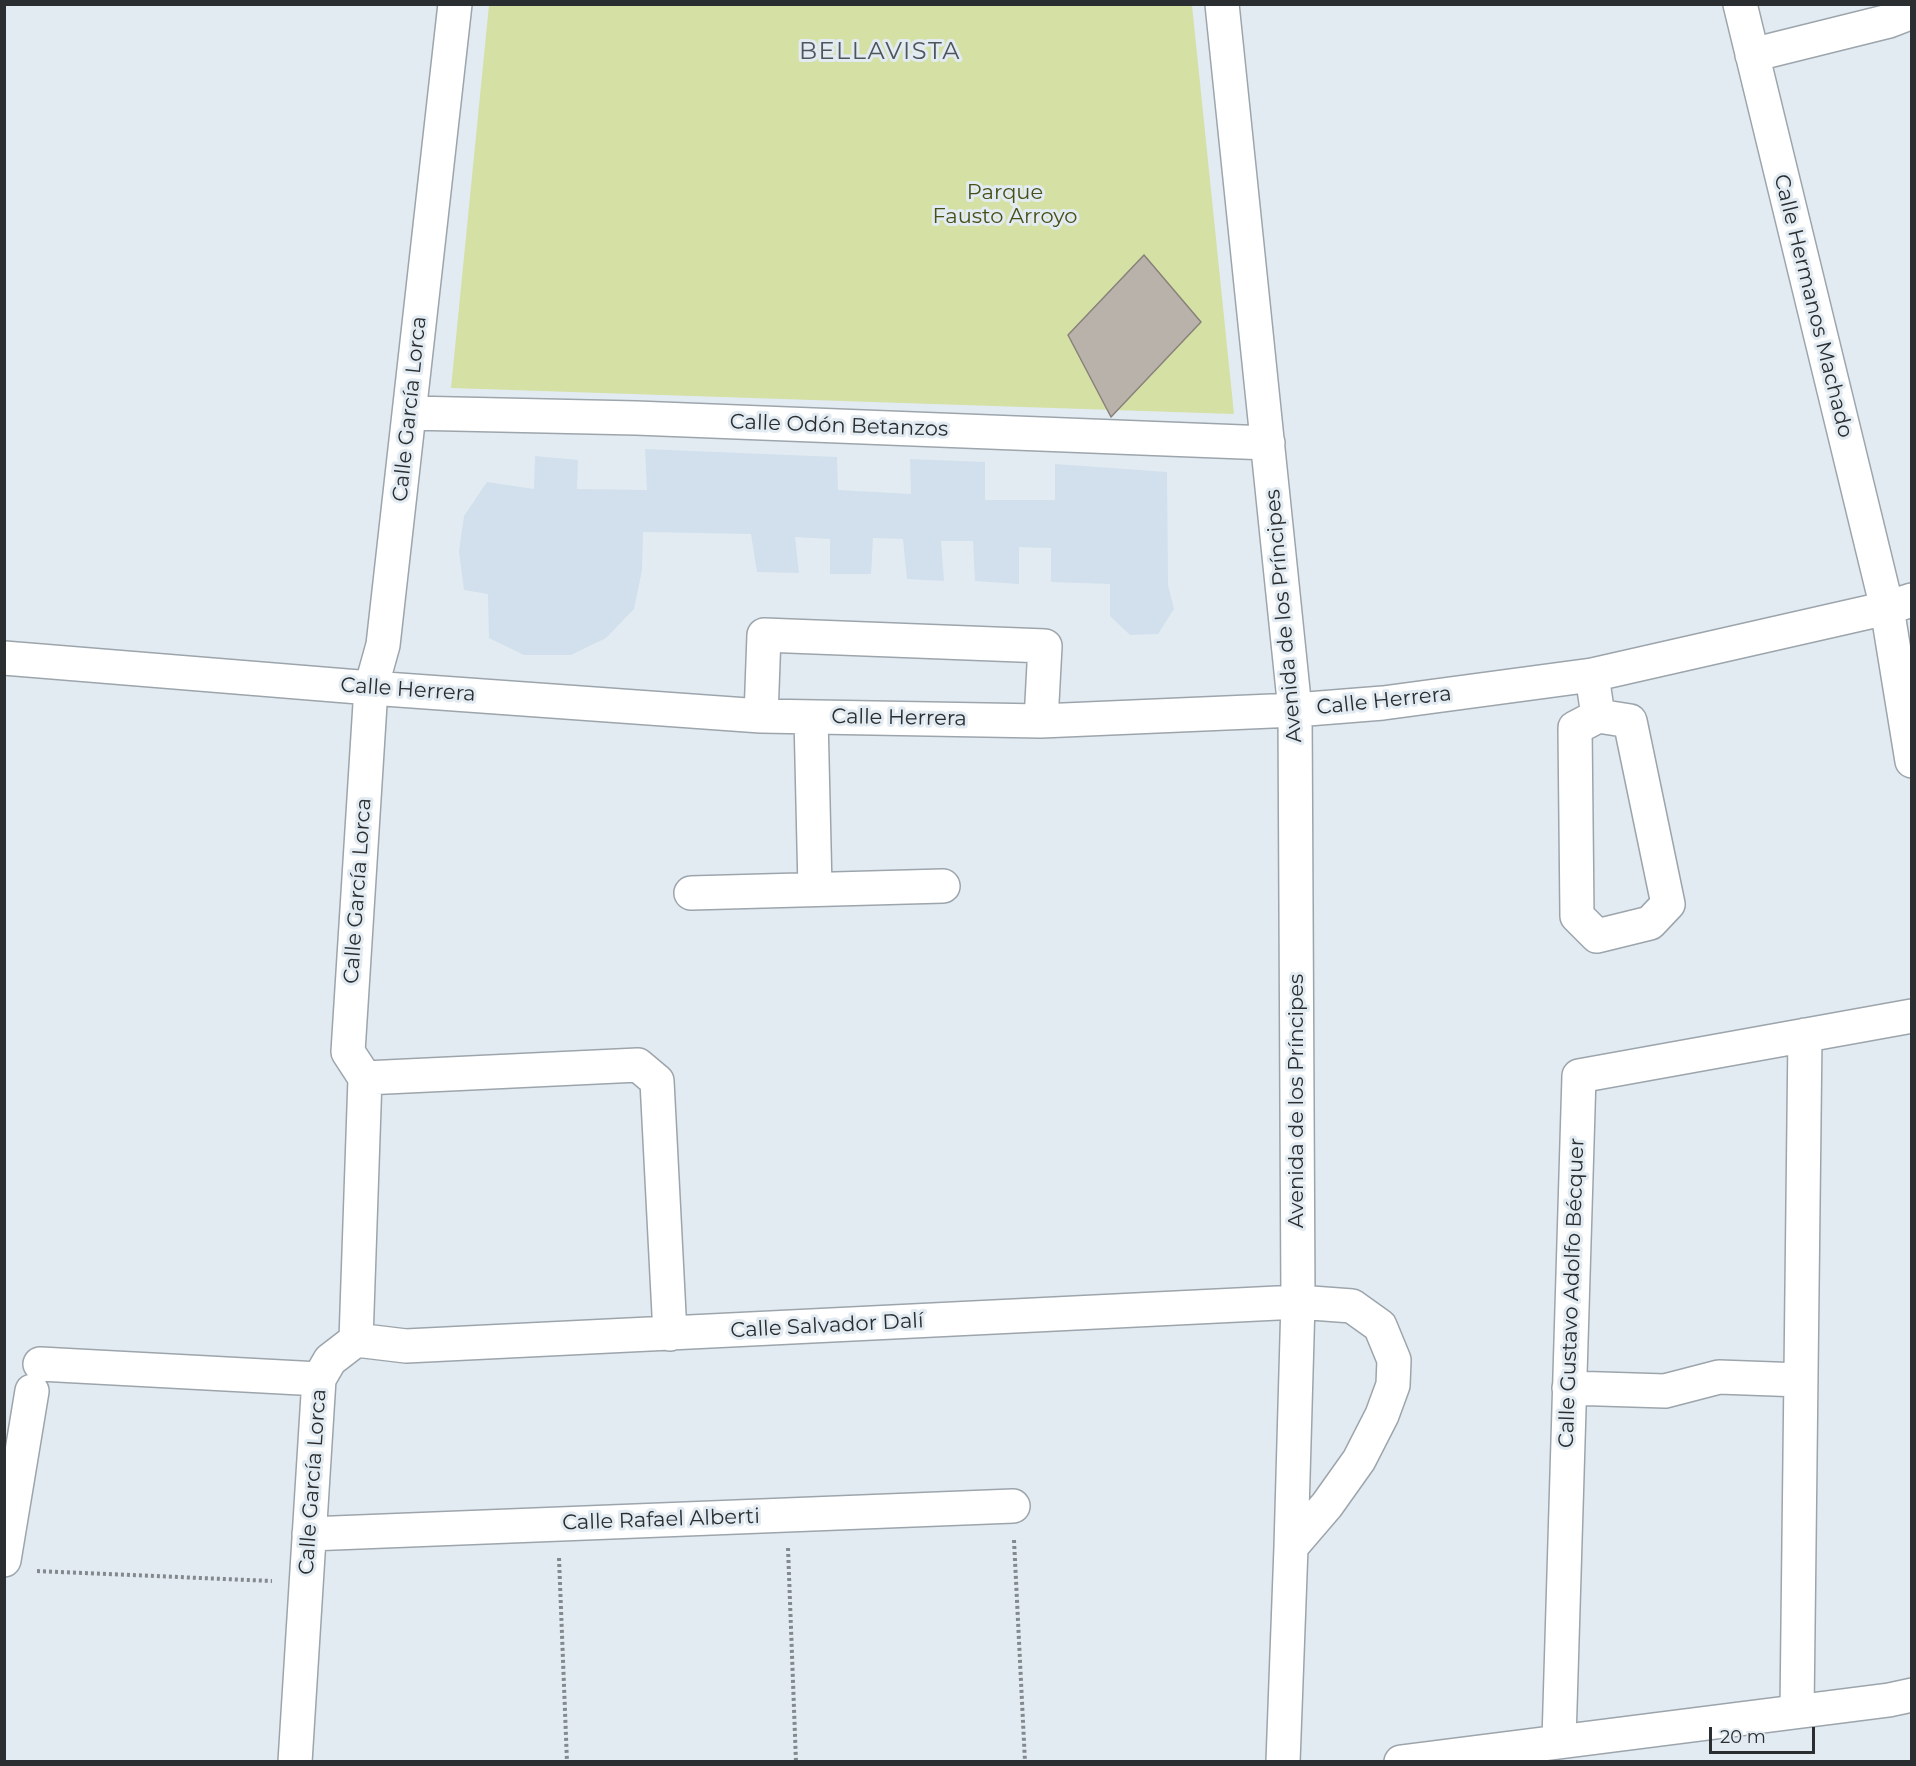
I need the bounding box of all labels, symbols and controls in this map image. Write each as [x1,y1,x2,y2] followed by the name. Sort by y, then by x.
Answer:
[799,38,961,66] district label: BELLAVISTA
[1768,172,1858,440] street label: Calle Hermanos Machado
[933,180,1077,230] park label: Parque Fausto Arroyo
[388,315,432,503] street label: Calle García Lorca
[729,410,949,442] street label: Calle Odón Betanzos
[1260,488,1308,744] street label: Avenida de los Príncipes
[340,673,476,707] street label: Calle Herrera
[1315,681,1453,721] street label: Calle Herrera
[831,704,967,732] street label: Calle Herrera
[339,797,377,985] street label: Calle García Lorca
[1284,974,1310,1228] street label: Avenida de los Príncipes
[1554,1137,1590,1449] street label: Calle Gustavo Adolfo Bécquer
[730,1308,924,1344] street label: Calle Salvador Dalí
[294,1388,332,1576] street label: Calle García Lorca
[562,1504,760,1536] street label: Calle Rafael Alberti
[1712,1715,1818,1753] scale bar
[1720,1726,1766,1748] text: 20 m

